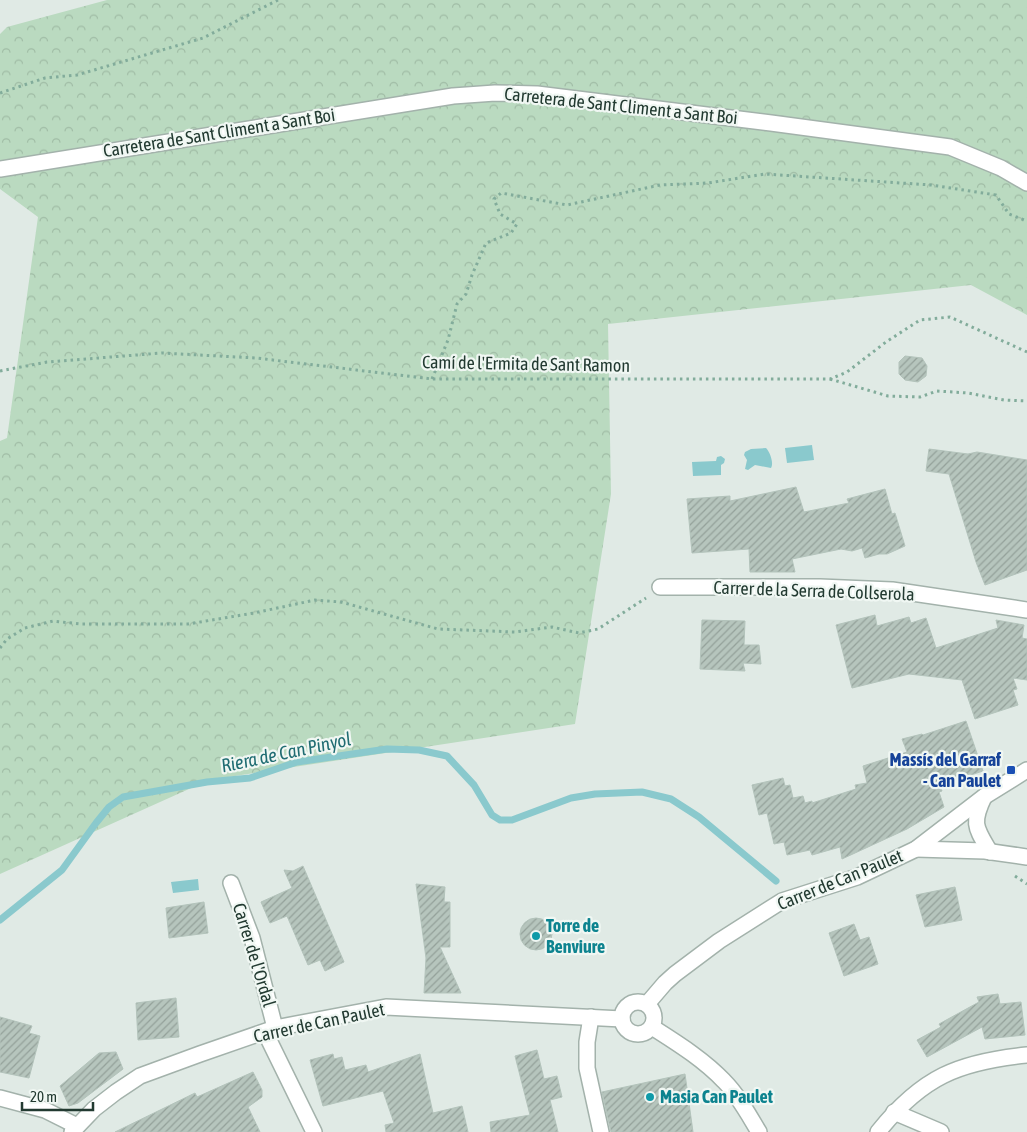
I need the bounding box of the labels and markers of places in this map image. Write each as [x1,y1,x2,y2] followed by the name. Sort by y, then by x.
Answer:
[889,749,1002,791] place label: Massís del Garraf - Can Paulet
[1005,764,1017,776] marker: Massís del Garraf - Can Paulet
[546,915,605,957] place label: Torre de Benviure
[530,930,542,942] marker: Torre de Benviure
[660,1086,774,1107] place label: Masia Can Paulet
[644,1091,656,1103] marker: Masia Can Paulet

